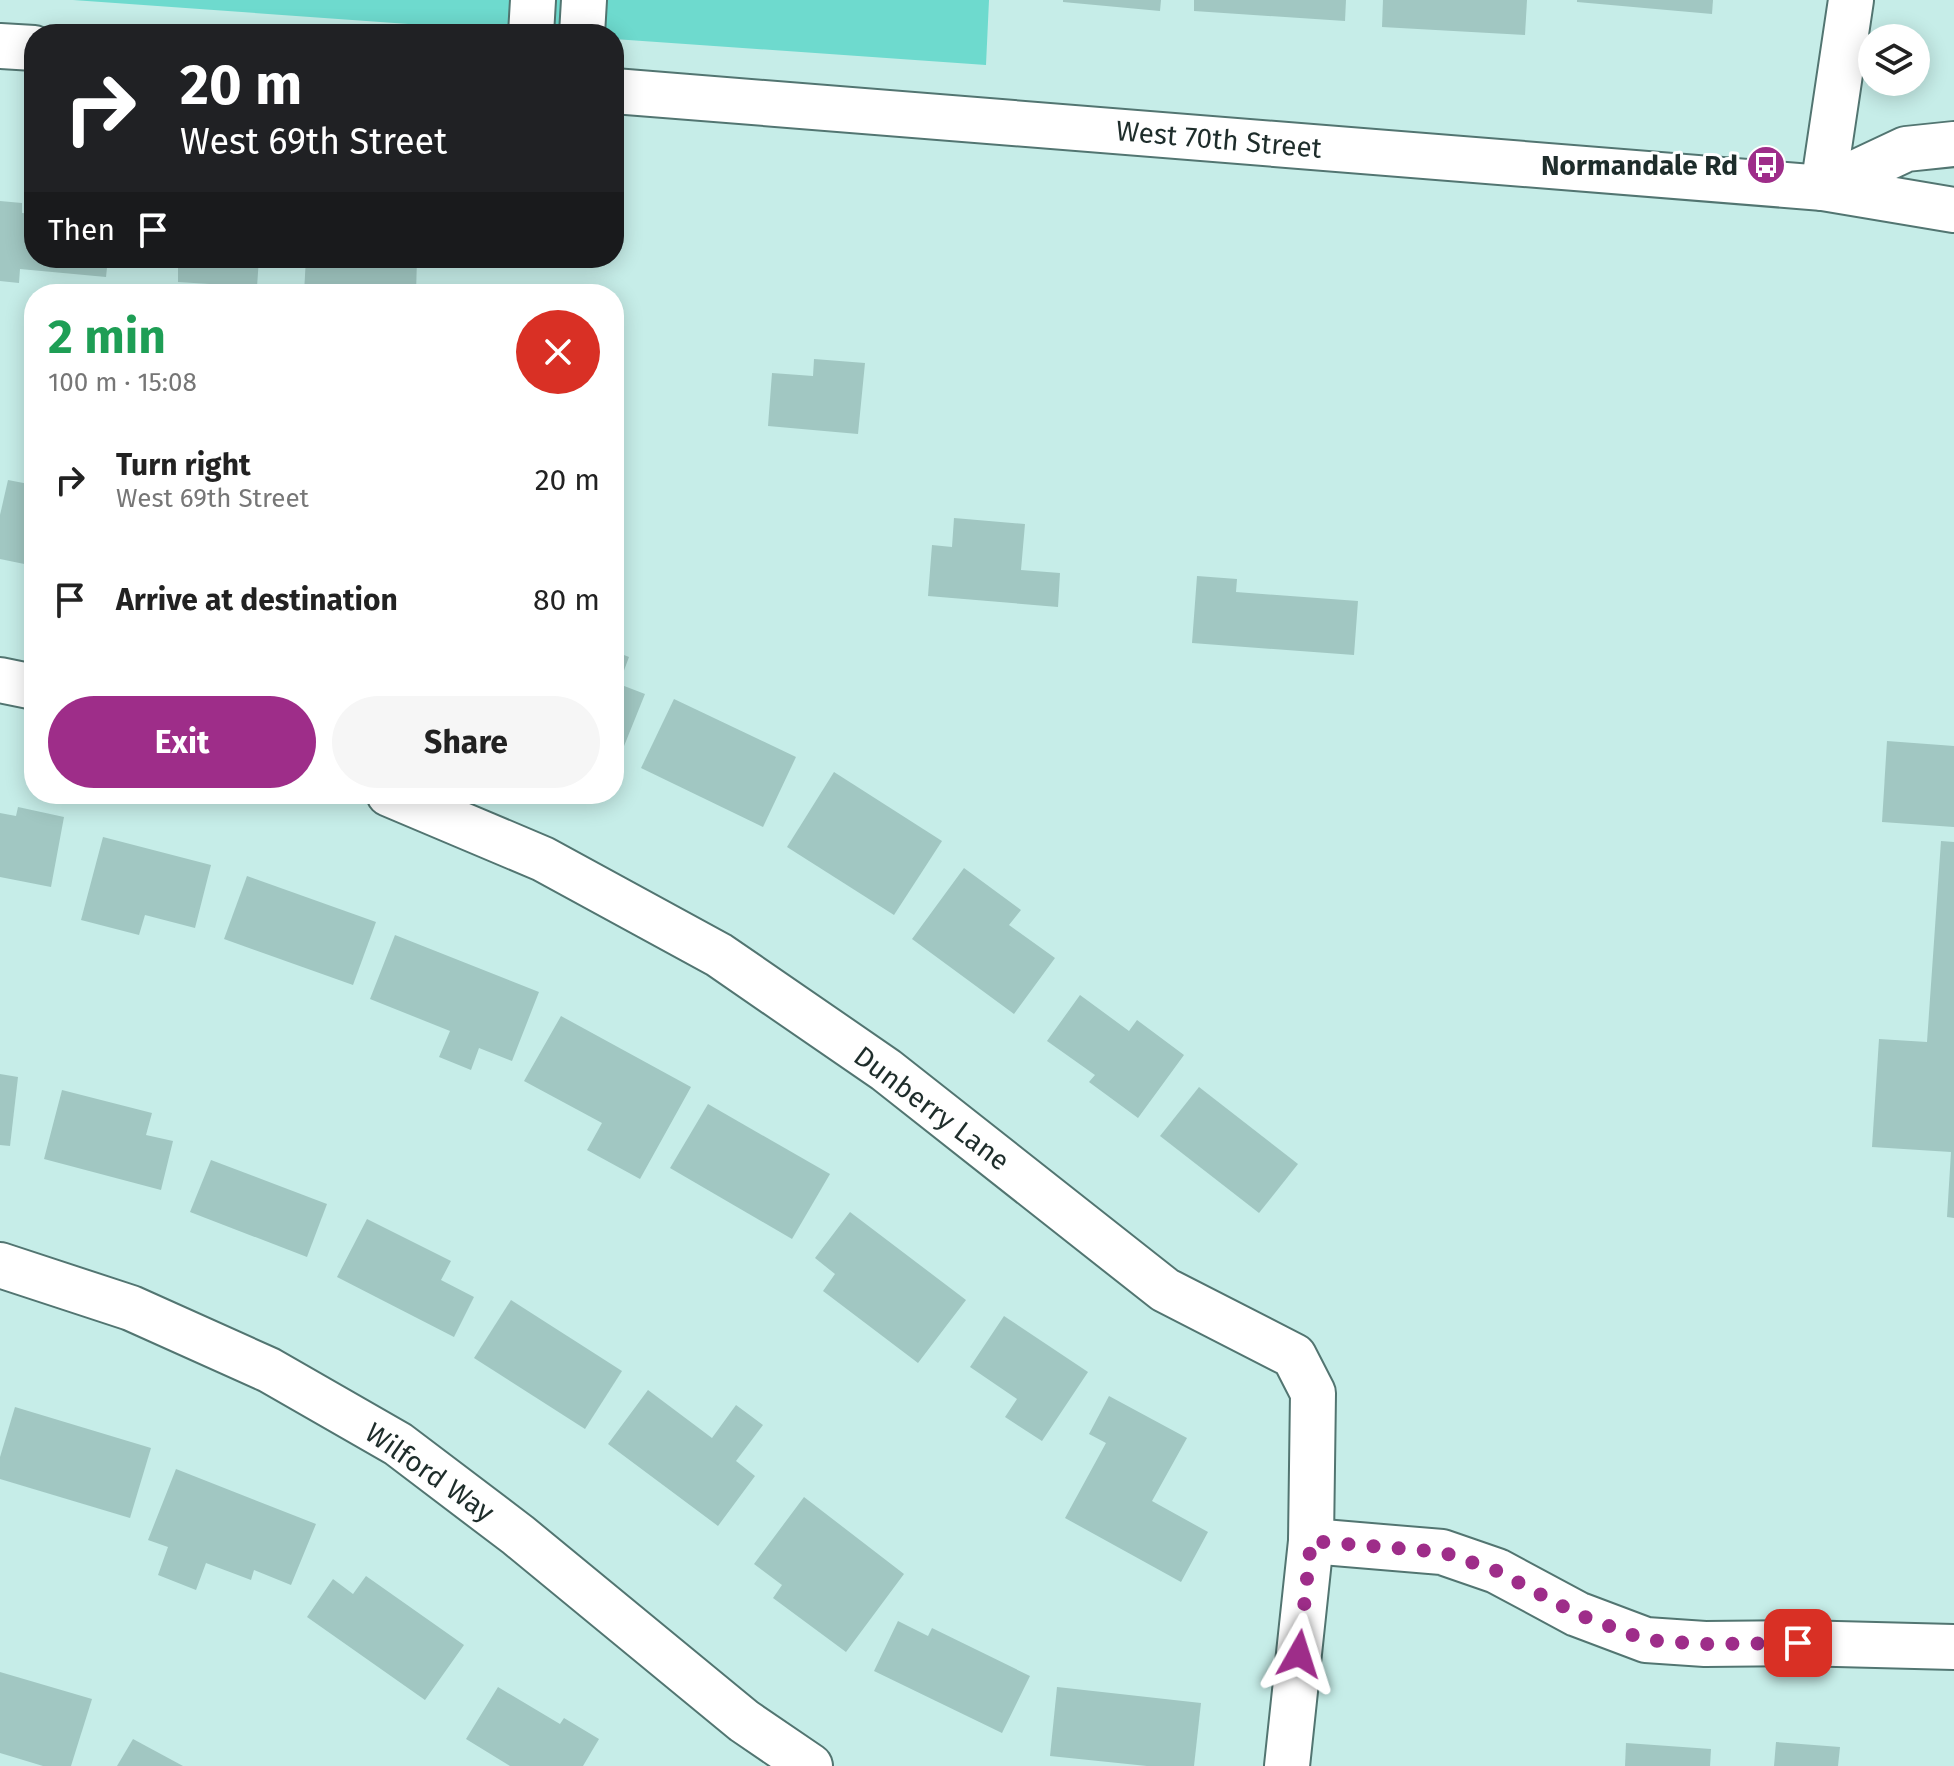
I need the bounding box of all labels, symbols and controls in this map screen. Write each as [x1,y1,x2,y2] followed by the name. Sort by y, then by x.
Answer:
[1858,24,1930,96] map controls
[1858,24,1930,96] button: layers
[180,52,302,119] text: 20 m
[48,56,152,160] icon: right
[1115,114,1324,165] street label: West 70th Street
[180,120,447,164] text: West 69th Street
[1745,144,1787,186] bus stop icon: Normandale Rd
[1541,149,1738,182] place label: Normandale Rd
[131,208,175,252] icon: arrive
[48,212,115,248] text: Then
[48,308,166,366] text: 2 min
[516,310,600,394] button: close
[48,367,197,398] text: 100 m · 15:08
[116,447,251,483] text: Turn right
[48,458,92,502] icon: right
[535,462,600,498] text: 20 m
[116,483,309,514] text: West 69th Street
[48,578,92,622] icon: arrive
[116,582,398,618] text: Arrive at destination
[533,582,600,618] text: 80 m
[48,696,316,788] button: Exit
[332,696,600,788] button: Share
[847,1039,1016,1178] street label: Dunberry Lane
[359,1416,501,1529] street label: Wilford Way
[1764,1609,1832,1677] pin
[1257,1612,1341,1696] position arrow
[1776,1621,1820,1665] icon: arrive

